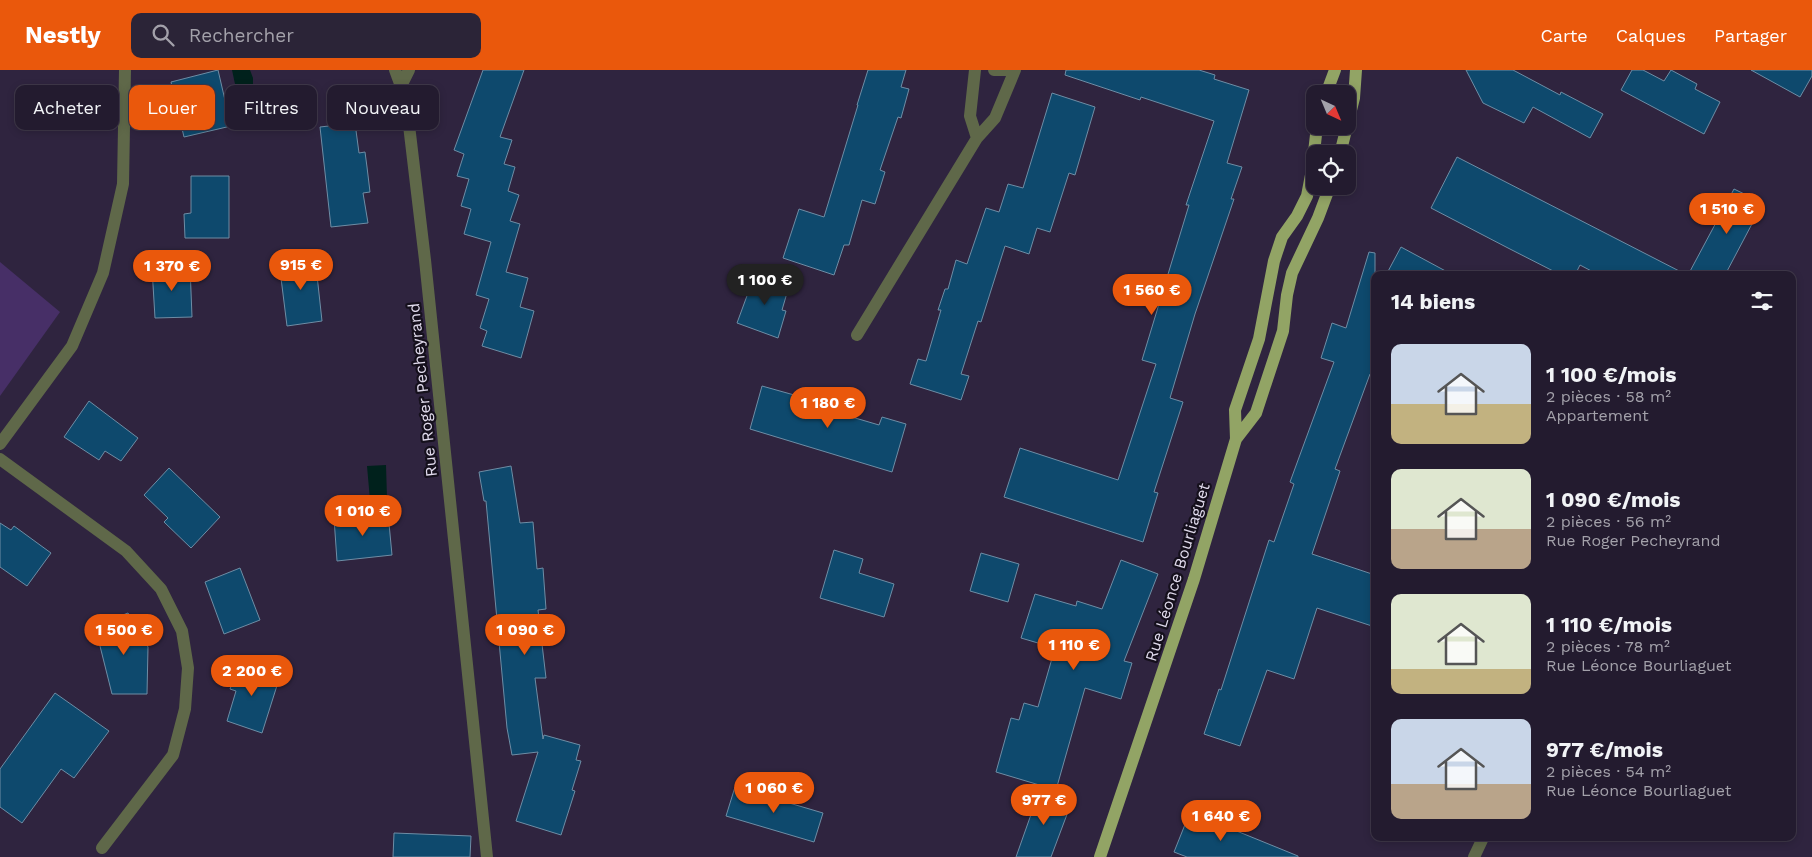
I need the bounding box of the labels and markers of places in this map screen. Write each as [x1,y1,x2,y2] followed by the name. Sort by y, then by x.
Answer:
[1681,192,1773,235] pin: 1 510 €
[266,248,336,291] pin: 915 €
[126,250,218,292] pin: 1 370 €
[719,264,811,306] pin: 1 100 €
[1106,274,1198,316] pin: 1 560 €
[782,386,874,429] pin: 1 180 €
[317,494,409,537] pin: 1 010 €
[78,614,170,656] pin: 1 500 €
[479,614,571,656] pin: 1 090 €
[1028,628,1120,671] pin: 1 110 €
[206,654,298,697] pin: 2 200 €
[728,772,820,814] pin: 1 060 €
[1009,784,1079,826] pin: 977 €
[1175,800,1267,842] pin: 1 640 €

